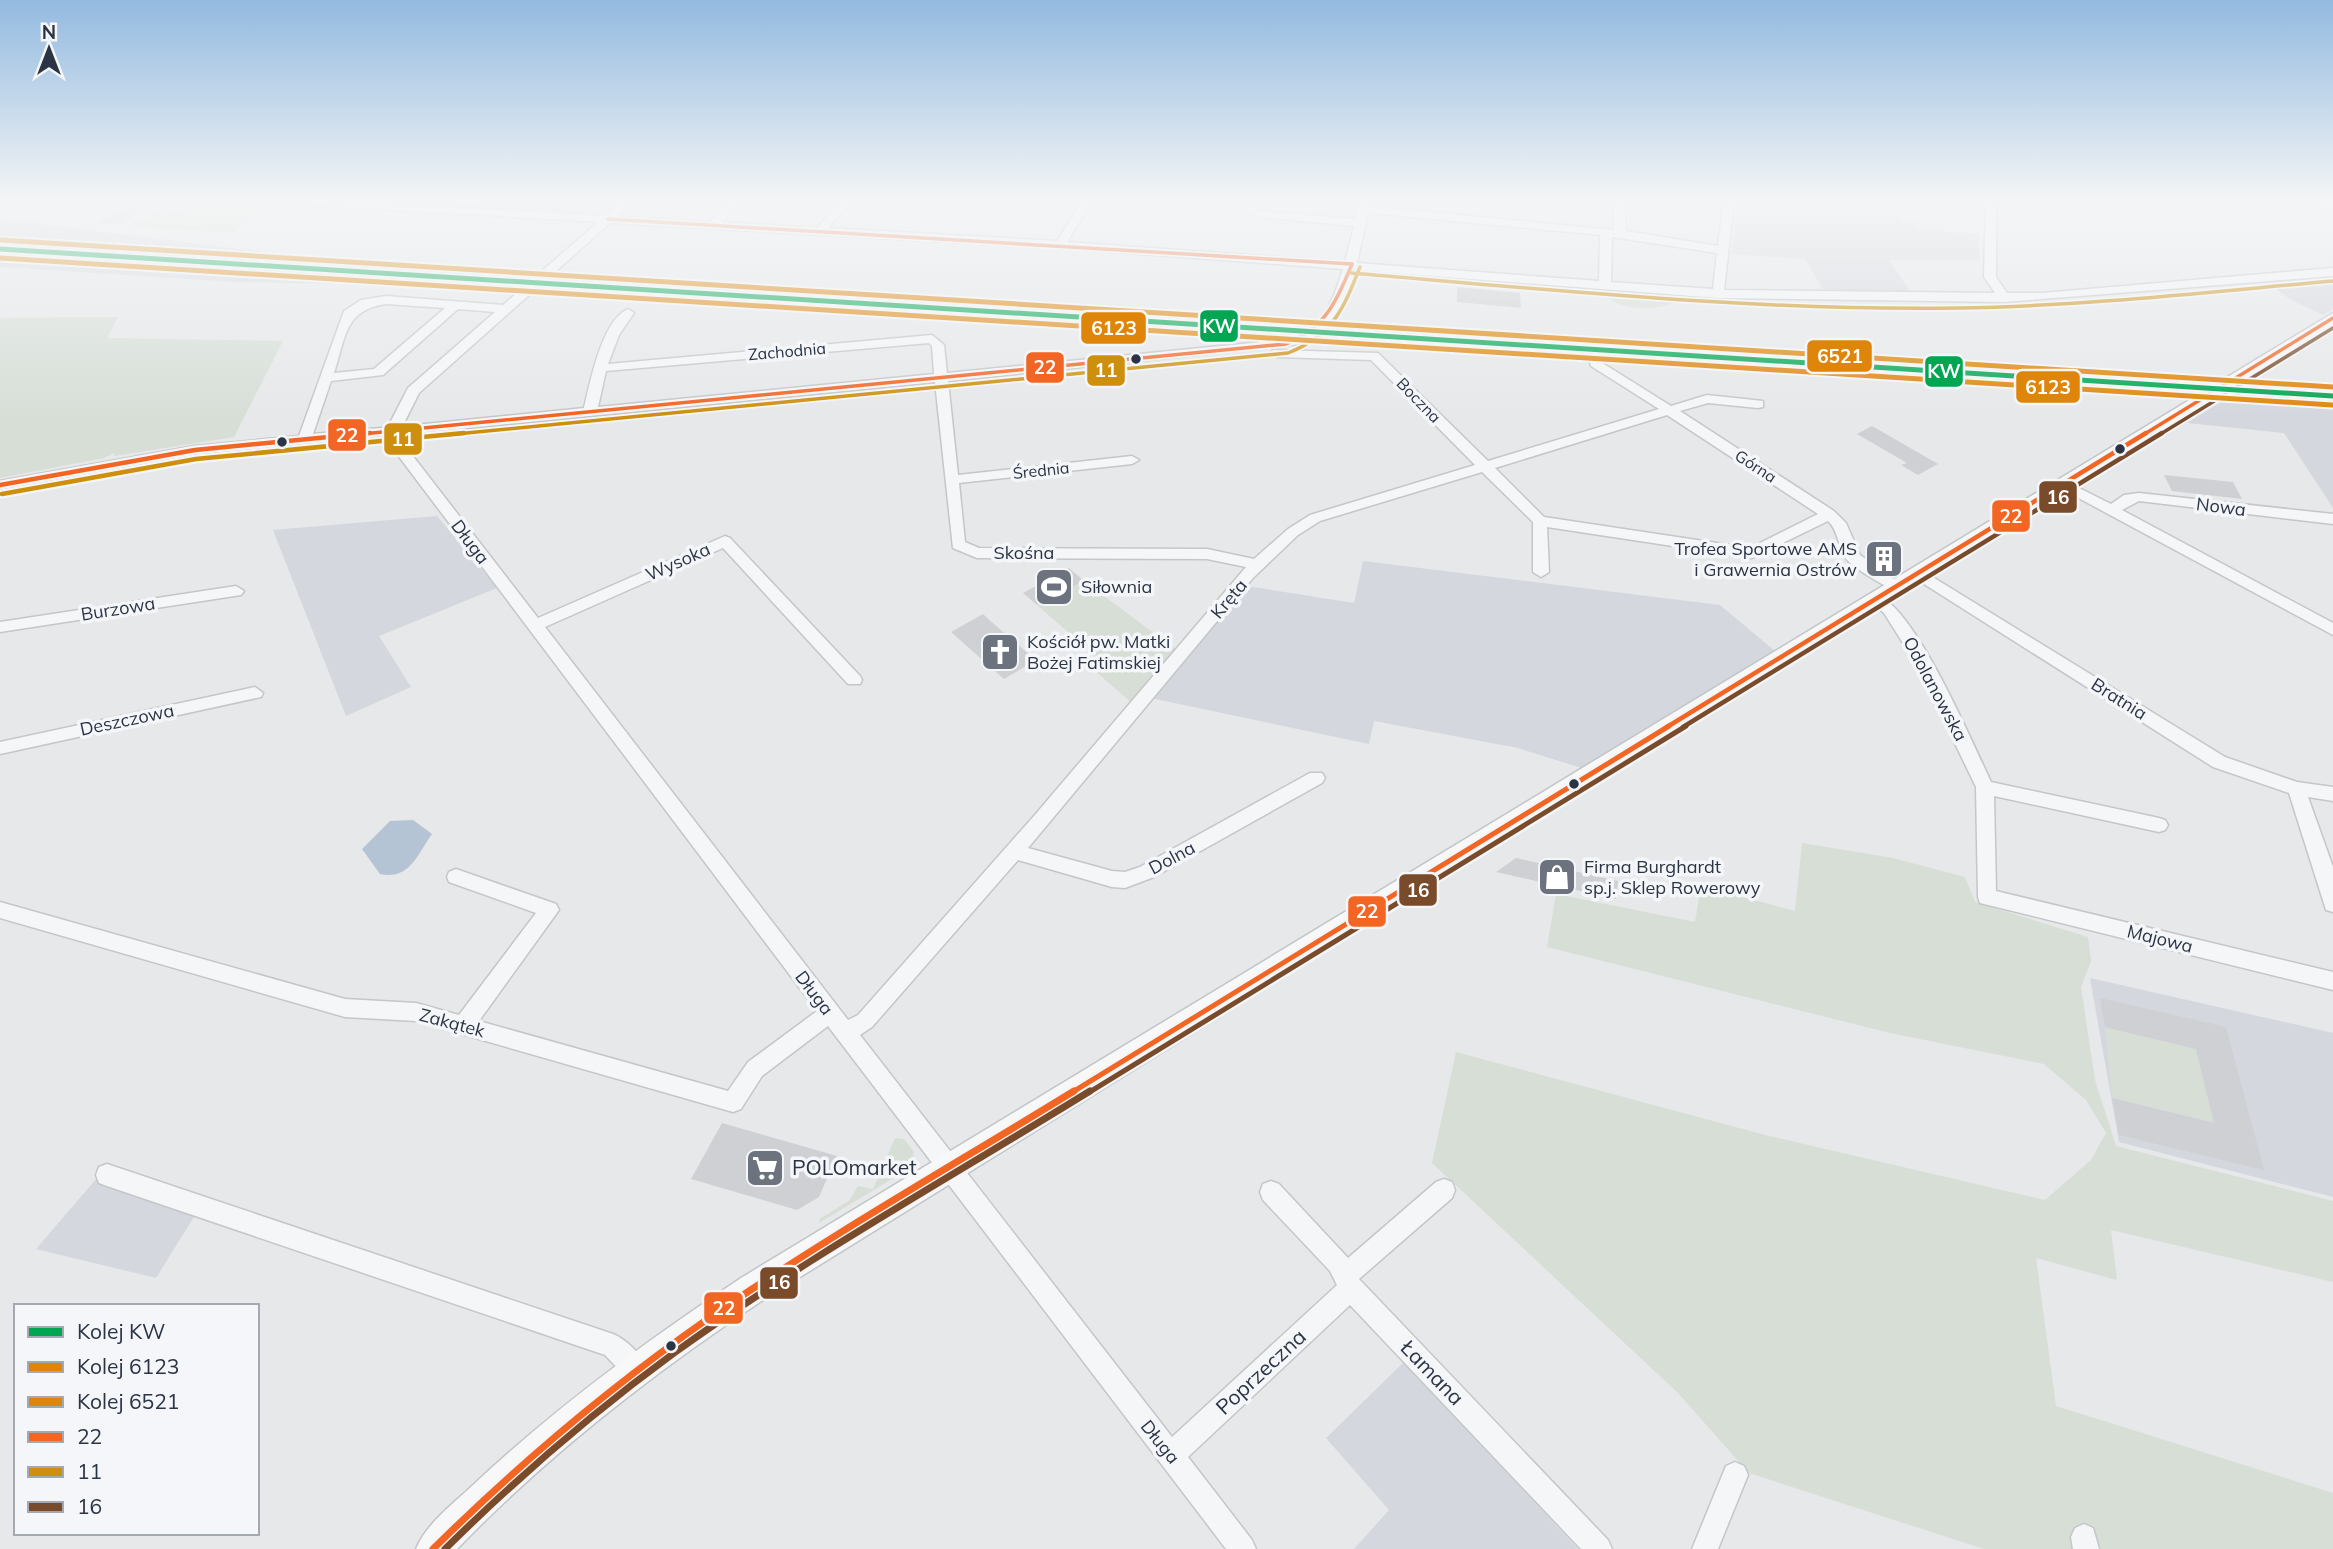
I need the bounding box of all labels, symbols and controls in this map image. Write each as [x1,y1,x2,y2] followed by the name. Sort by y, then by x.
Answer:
[14,14,84,84] north arrow
[42,20,56,44] text: N
[1199,309,1239,343] line badge: KW
[1080,311,1147,345] line badge: 6123
[1202,314,1236,338] text: KW
[1091,316,1137,340] text: 6123
[747,338,827,364] street label: Zachodnia
[1806,339,1873,373] line badge: 6521
[1817,344,1863,368] text: 6521
[1025,351,1065,384] line badge: 22
[1129,352,1143,366] unlabelled marker
[1086,354,1126,387] line badge: 11
[1034,355,1056,379] text: 22
[1924,355,1964,388] line badge: KW
[1095,358,1117,382] text: 11
[1927,359,1961,383] text: KW
[2015,370,2081,404] line badge: 6123
[1393,373,1445,427] street label: Boczna
[2025,375,2071,399] text: 6123
[327,418,367,452] line badge: 22
[383,422,423,456] line badge: 11
[336,423,358,447] text: 22
[392,427,414,451] text: 11
[275,435,289,449] unlabelled marker
[2113,442,2127,456] unlabelled marker
[1731,445,1781,487] street label: Górna
[1012,457,1070,483] street label: Średnia
[2038,480,2078,514] line badge: 16
[2047,485,2069,509] text: 16
[2195,492,2247,521] street label: Nowa
[1991,499,2031,533] line badge: 22
[2000,504,2022,528] text: 22
[446,515,495,568] street label: Długa
[642,537,714,586] street label: Wysoka
[1674,537,1857,581] place label: Trofea Sportowe AMS i Grawernia Ostrów
[1863,538,1905,580] building icon: Trofea Sportowe AMS i Grawernia Ostrów
[994,541,1054,564] street label: Skośna
[1033,566,1075,608] sports icon: Siłownia
[1205,574,1252,623] street label: Kręta
[1081,575,1152,598] place label: Siłownia
[79,591,157,626] street label: Burzowa
[1027,630,1170,674] place label: Kościół pw. Matki Bożej Fatimskiej
[979,631,1021,673] church icon: Kościół pw. Matki Bożej Fatimskiej
[1898,633,1973,745] street label: Odolanowska
[2087,673,2151,725] street label: Bratnia
[78,698,176,741] street label: Deszczowa
[1567,777,1581,791] unlabelled marker
[1145,836,1199,879] street label: Dolna
[1584,855,1761,899] place label: Firma Burghardt sp.j. Sklep Rowerowy
[1536,856,1578,898] shop icon: Firma Burghardt sp.j. Sklep Rowerowy
[1398,873,1438,907] line badge: 16
[1407,878,1429,902] text: 16
[1347,895,1387,928] line badge: 22
[1356,899,1378,923] text: 22
[2125,919,2195,958] street label: Majowa
[790,966,839,1019] street label: Długa
[417,1003,488,1042] street label: Zakątek
[744,1147,786,1189] supermarket icon: POLOmarket
[792,1154,917,1180] place label: POLOmarket
[759,1266,799,1300] line badge: 16
[768,1270,790,1294] text: 16
[703,1291,744,1325] line badge: 22
[713,1296,735,1320] text: 22
[14,1304,259,1535] legend
[77,1318,165,1344] text: Kolej KW
[1210,1323,1311,1420] street label: Poprzeczna
[1395,1334,1470,1410] street label: Łamana
[664,1339,678,1353] unlabelled marker
[77,1353,179,1379] text: Kolej 6123
[77,1388,179,1414] text: Kolej 6521
[1136,1415,1185,1468] street label: Długa
[77,1423,102,1449] text: 22
[77,1458,102,1484] text: 11
[77,1493,102,1519] text: 16

